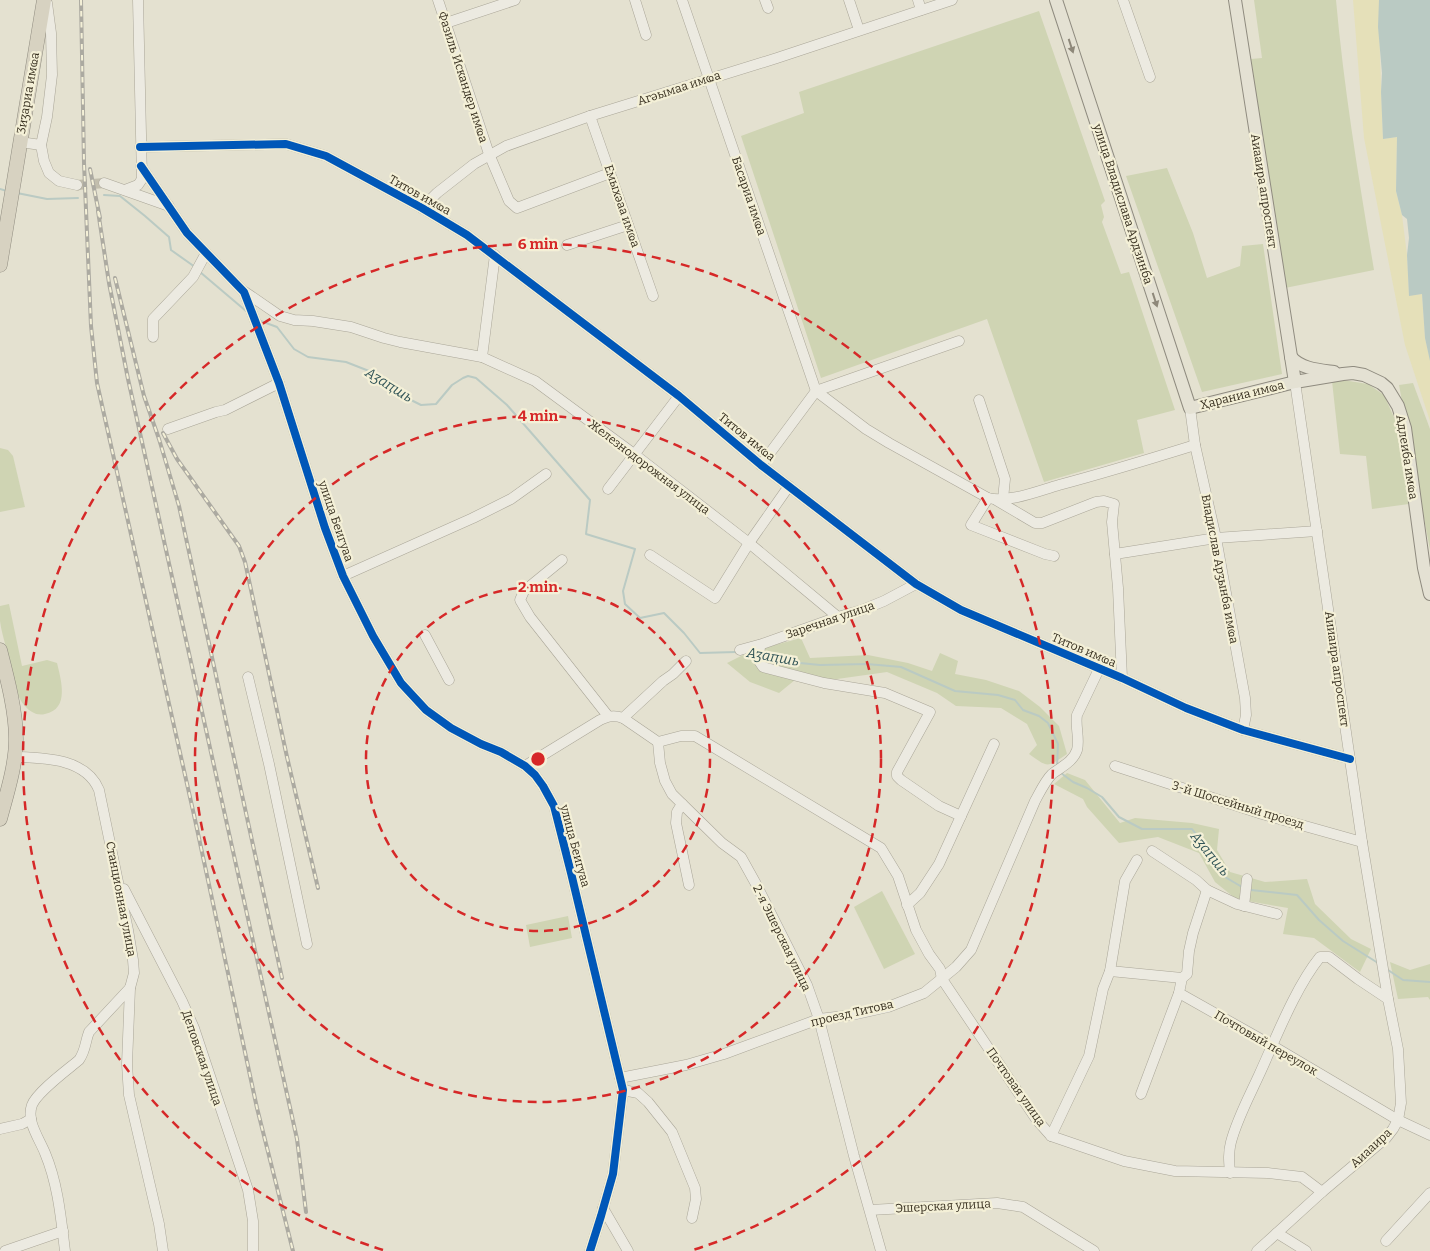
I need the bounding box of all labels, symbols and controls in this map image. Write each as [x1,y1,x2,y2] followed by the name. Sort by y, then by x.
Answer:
[435,10,491,145] street label: Фазиль Искандер имҩа
[1068,39,1076,54] one-way arrow
[14,51,42,135] street label: Ӡиӡариа имҩа
[636,68,723,108] street label: Агәымаа имҩа
[1090,121,1156,286] street label: улица Владислава Ардзинба
[1248,133,1280,249] street label: Аиааира апроспект
[729,155,769,238] street label: Басариа имҩа
[601,163,643,250] street label: Емыхәаа имҩа
[387,172,454,218] street label: Титов имҩа
[518,235,558,253] text: 6 min
[1152,293,1159,308] one-way arrow
[361,363,416,406] water label: Аӡаԥшь
[1199,378,1286,412] street label: Ҳараниа имҩа
[518,407,559,425] text: 4 min
[716,410,778,464] street label: Титов имҩа
[1393,414,1421,501] street label: Адлеиба имҩа
[585,417,713,518] street label: Железнодорожная улица
[315,478,357,564] street label: улица Беигуаа
[1199,493,1241,645] street label: Владислав Арӡынба имҩа
[518,578,558,596] text: 2 min
[784,598,876,642] street label: Заречная улица
[1322,610,1352,728] street label: Аииаира апроспект
[1050,630,1119,670] street label: Титов имҩа
[745,644,800,670] water label: Аӡаԥшь
[529,750,547,768] centre of rings
[1170,778,1306,832] street label: 3-й Шоссейный проезд
[557,802,593,889] street label: улица Беигуаа
[1186,827,1233,880] water label: Аӡаԥшь
[103,840,139,958] street label: Станционная улица
[750,882,814,994] street label: 2-я Эшерская улица
[809,997,895,1029] street label: проезд Титова
[179,1008,225,1108] street label: Деповская улица
[1212,1008,1320,1078] street label: Почтовый переулок
[984,1045,1049,1130] street label: Почтовая улица
[1348,1125,1395,1171] street label: Аиааира
[895,1196,992,1215] street label: Эшерская улица

